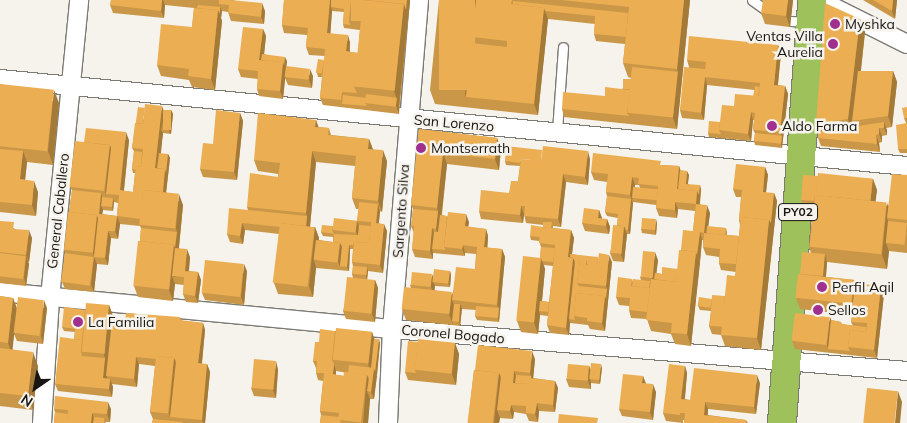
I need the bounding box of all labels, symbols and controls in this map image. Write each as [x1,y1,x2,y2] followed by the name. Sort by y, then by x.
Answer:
[845,16,895,32] place label: Myshka
[829,18,841,30] marker: Myshka
[746,28,823,60] place label: Ventas Villa Aurelia
[827,38,839,50] marker: Ventas Villa Aurelia
[413,111,495,135] street label: San Lorenzo
[782,118,857,134] place label: Aldo Farma
[766,120,778,132] marker: Aldo Farma
[431,140,510,156] place label: Montserrath
[415,142,427,154] marker: Montserrath
[44,152,72,270] street label: General Caballero
[389,164,413,258] street label: Sargento Silva
[778,202,818,222] road number: PY02
[832,279,894,295] place label: Perfil Aqil
[816,281,828,293] marker: Perfil Aqil
[828,302,866,318] place label: Sellos
[812,304,824,316] marker: Sellos
[88,314,154,330] place label: La Familia
[72,316,84,328] marker: La Familia
[401,321,505,347] street label: Coronel Bogado
[10,363,60,413] north arrow
[17,390,36,411] text: N

